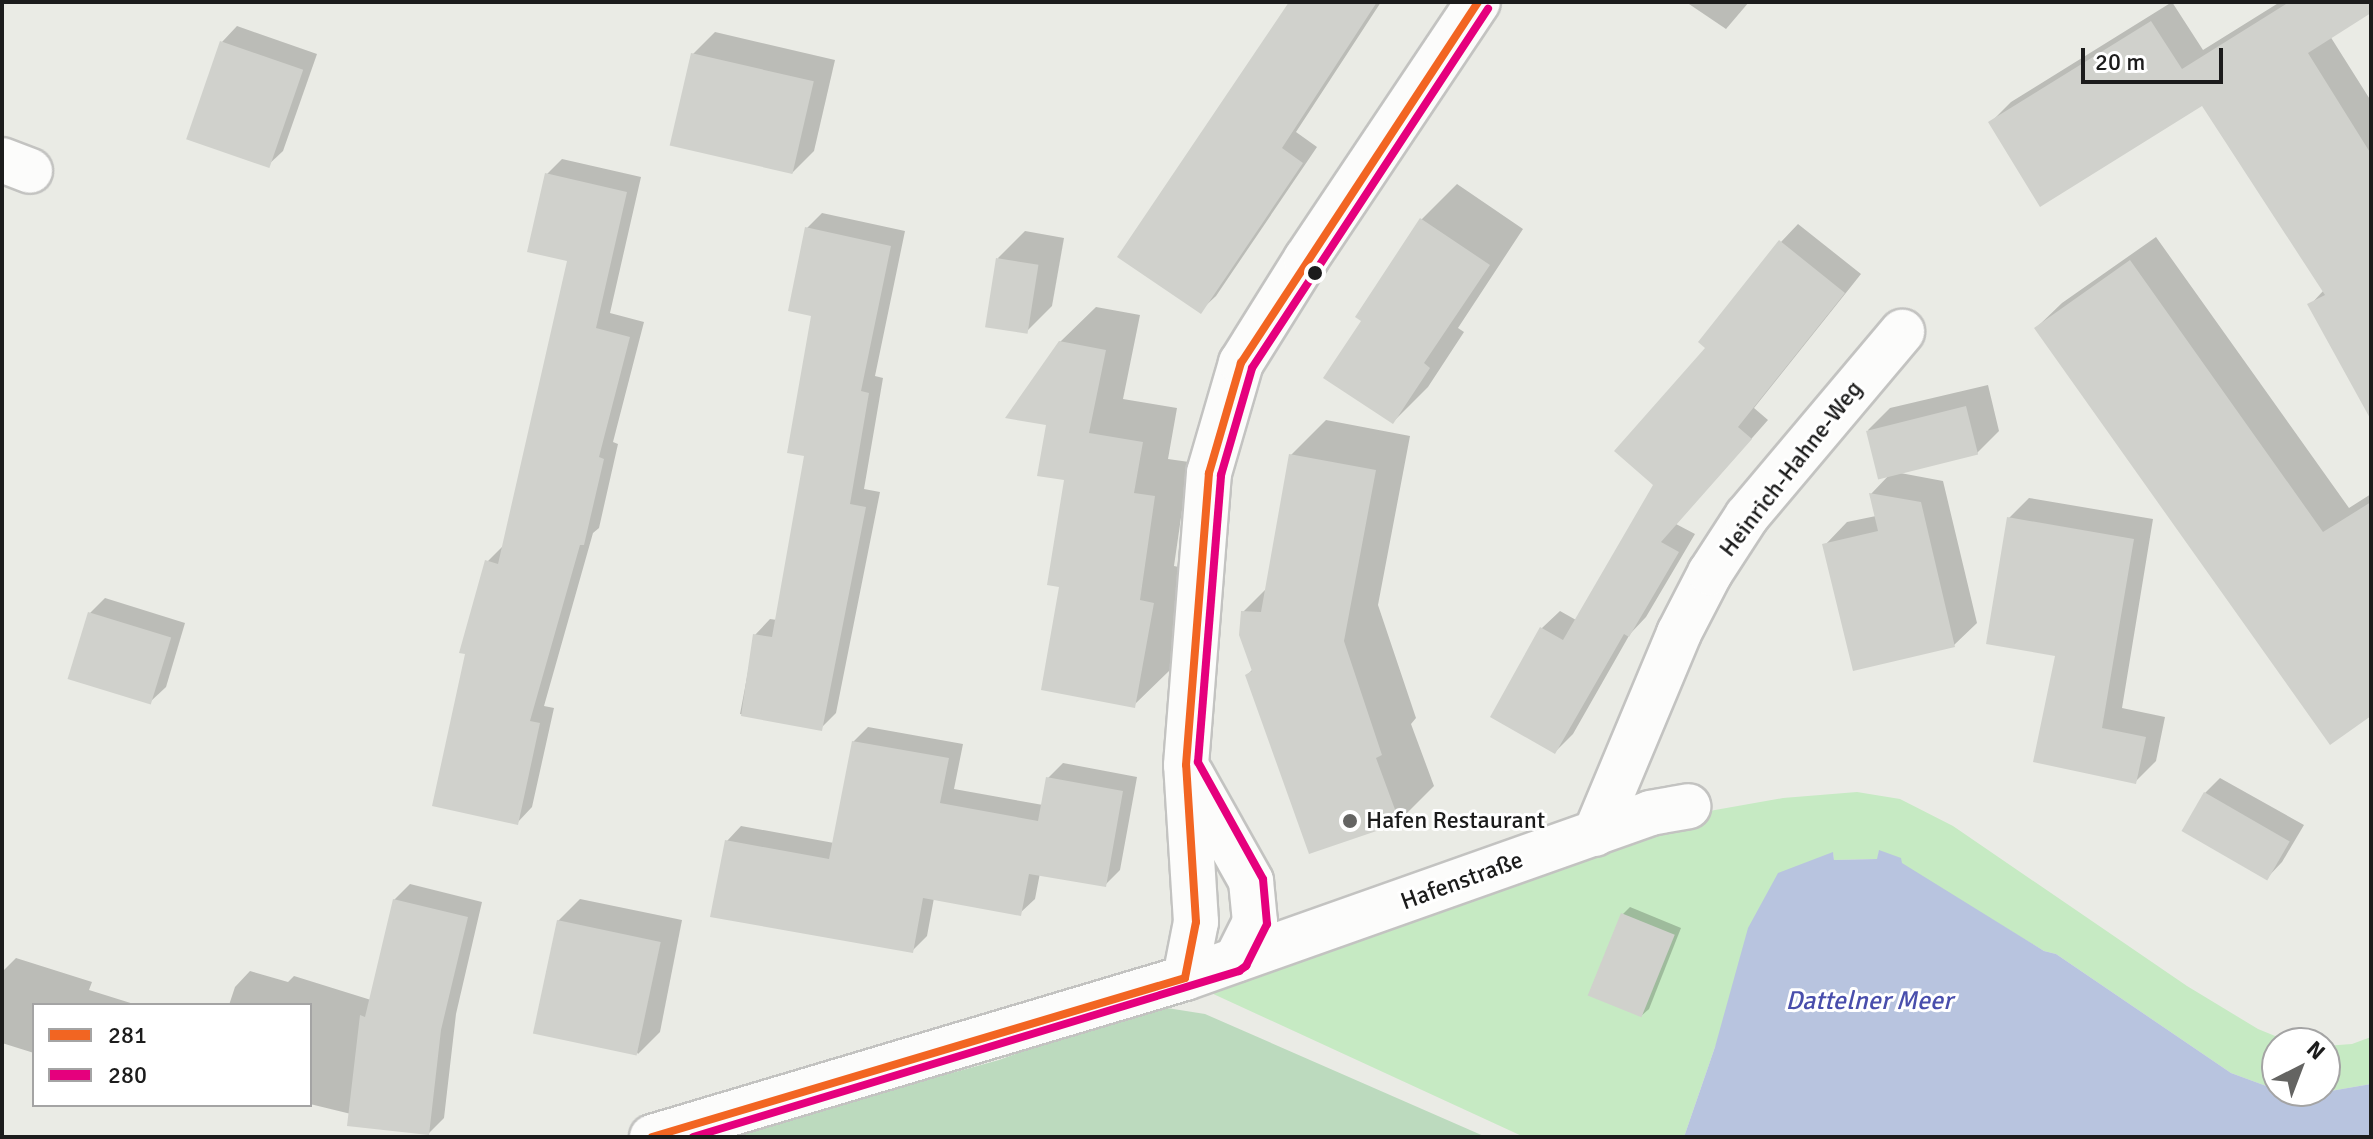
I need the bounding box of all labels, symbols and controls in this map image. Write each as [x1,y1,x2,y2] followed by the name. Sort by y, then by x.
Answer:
[2085,32,2227,82] scale bar
[2095,47,2145,77] text: 20 m
[1307,265,1323,281] unlabelled marker
[1713,375,1869,563] street label: Heinrich-Hahne-Weg
[1366,807,1545,835] place label: Hafen Restaurant
[1341,812,1359,830] marker: Hafen Restaurant
[1397,846,1527,916] street label: Hafenstraße
[1785,986,1953,1018] water label: Dattelner Meer
[32,1003,312,1107] legend
[108,1020,147,1050] text: 281
[2261,1027,2341,1107] north arrow
[2301,1035,2331,1065] text: N
[108,1060,147,1090] text: 280

